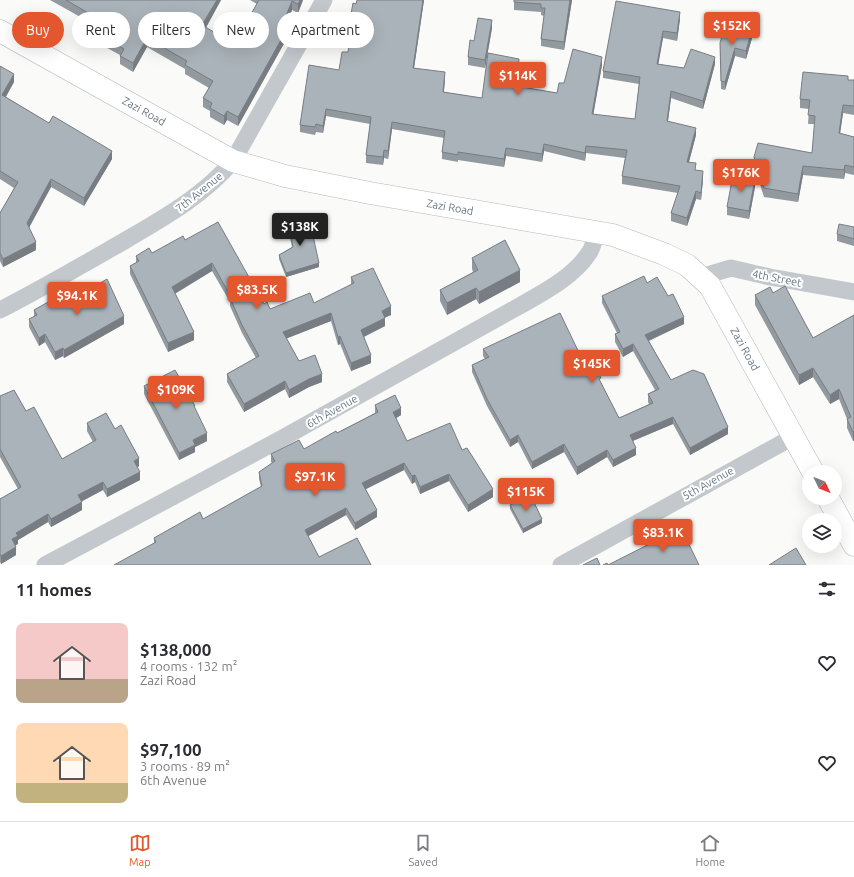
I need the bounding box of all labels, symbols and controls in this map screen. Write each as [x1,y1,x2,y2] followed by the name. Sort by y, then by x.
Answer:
[12,12,64,48] chip: Buy
[72,12,130,48] chip: Rent
[138,12,205,48] chip: Filters
[213,12,269,48] chip: New
[277,12,374,48] chip: Apartment
[704,12,760,46] pin: $152K
[713,18,751,32] text: $152K
[490,62,546,96] pin: $114K
[499,68,537,82] text: $114K
[120,94,168,128] street label: Zazi Road
[713,159,769,193] pin: $176K
[722,165,760,179] text: $176K
[173,170,225,214] street label: 7th Avenue
[426,197,474,217] street label: Zazi Road
[272,213,328,247] pin: $138K
[281,219,319,233] text: $138K
[751,267,803,289] street label: 4th Street
[224,276,290,310] pin: $83.5K
[44,282,110,316] pin: $94.1K
[236,282,278,296] text: $83.5K
[56,288,98,302] text: $94.1K
[728,325,762,373] street label: Zazi Road
[564,350,620,384] pin: $145K
[573,356,611,370] text: $145K
[148,376,204,410] pin: $109K
[157,382,195,396] text: $109K
[304,392,360,430] street label: 6th Avenue
[282,463,348,497] pin: $97.1K
[680,464,736,502] street label: 5th Avenue
[802,465,842,505] north arrow
[802,465,842,553] map controls
[294,469,336,483] text: $97.1K
[498,478,554,512] pin: $115K
[507,484,545,498] text: $115K
[802,513,842,553] button: layers
[630,519,696,553] pin: $83.1K
[642,525,684,539] text: $83.1K
[816,578,838,600] icon: filters
[16,580,92,599] text: 11 homes
[48,639,96,687] icon: home
[140,640,211,659] text: $138,000
[816,652,838,674] icon: heart
[140,659,237,673] text: 4 rooms · 132 m²
[140,673,196,687] text: Zazi Road
[48,739,96,787] icon: home
[140,740,202,759] text: $97,100
[816,752,838,774] icon: heart
[140,759,230,773] text: 3 rooms · 89 m²
[140,773,207,787] text: 6th Avenue
[129,832,151,868] tab: Map
[409,832,438,868] tab: Saved
[695,832,725,868] tab: Home

